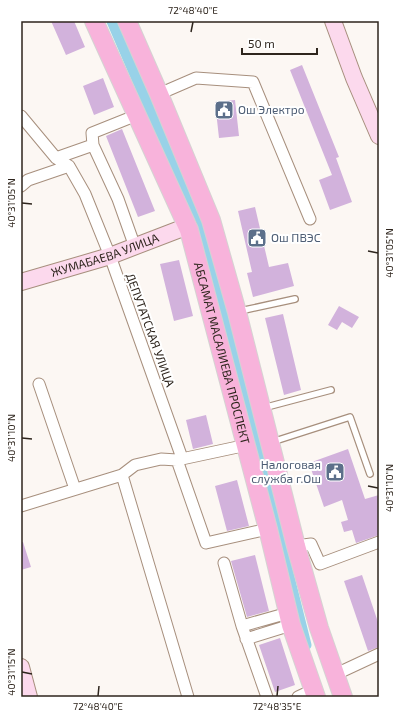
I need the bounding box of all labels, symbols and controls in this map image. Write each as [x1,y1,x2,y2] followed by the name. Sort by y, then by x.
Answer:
[168,4,218,16] text: 72°48'40"E
[242,30,317,56] scale bar
[248,36,275,50] text: 50 m
[213,99,235,121] public building icon: Ош Электро
[238,102,305,116] place label: Ош Электро
[5,178,17,228] text: 40°31'05"N
[246,227,268,249] public building icon: Ош ПВЭС
[383,228,395,278] text: 40°31'05"N
[49,230,161,279] street label: ЖУМАБАЕВА УЛИЦА
[271,230,321,244] place label: Ош ПВЭС
[192,260,253,445] street label: АБСАМАТ МАСАЛИЕВА ПРОСПЕКТ
[124,271,178,389] street label: ДЕПУТАТСКАЯ УЛИЦА
[5,414,17,462] text: 40°31'10"N
[251,457,321,486] place label: Налоговая служба г.Ош
[324,461,346,483] public building icon: Налоговая служба г.Ош
[383,464,395,512] text: 40°31'10"N
[5,648,17,696] text: 40°31'15"N
[73,700,123,712] text: 72°48'40"E
[253,700,302,712] text: 72°48'35"E

